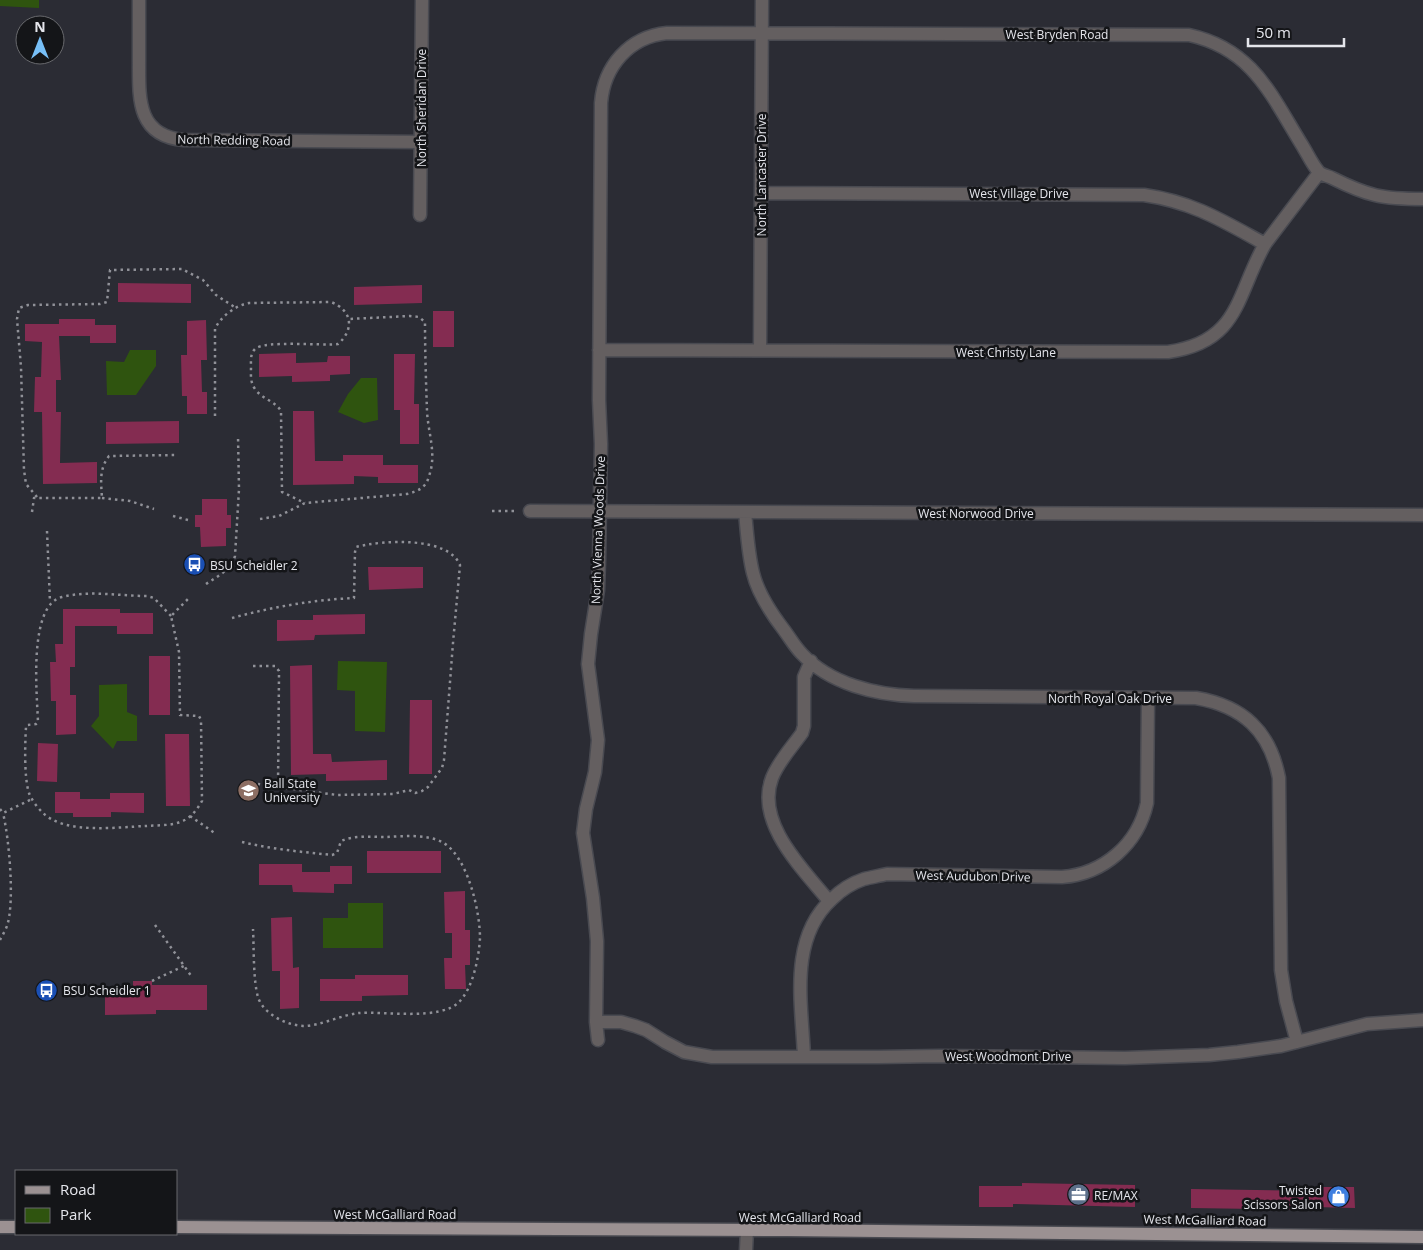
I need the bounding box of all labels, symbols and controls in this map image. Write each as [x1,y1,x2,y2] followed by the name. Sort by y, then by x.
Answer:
[15,15,65,65] north arrow
[1248,15,1344,47] scale bar
[34,17,46,36] text: N
[1256,22,1291,42] text: 50 m
[1006,26,1108,43] street label: West Bryden Road
[413,49,430,167] street label: North Sheridan Drive
[753,113,770,236] street label: North Lancaster Drive
[177,131,291,149] street label: North Redding Road
[969,185,1069,202] street label: West Village Drive
[956,344,1056,361] street label: West Christy Lane
[587,455,609,604] street label: North Vienna Woods Drive
[918,505,1034,522] street label: West Norwood Drive
[182,553,206,577] bus stop icon: BSU Scheidler 2
[210,557,298,574] place label: BSU Scheidler 2
[1048,690,1172,707] street label: North Royal Oak Drive
[264,775,321,806] place label: Ball State University
[236,778,260,802] school or university icon: Ball State University
[915,866,1031,886] street label: West Audubon Drive
[35,978,59,1002] bus stop icon: BSU Scheidler 1
[63,982,151,999] place label: BSU Scheidler 1
[945,1048,1071,1065] street label: West Woodmont Drive
[15,1170,178,1235] legend
[60,1179,96,1199] text: Road
[1243,1182,1322,1213] place label: Twisted Scissors Salon
[1066,1183,1090,1207] office icon: RE/MAX
[1326,1185,1350,1209] shop icon: Twisted Scissors Salon
[1094,1187,1138,1204] place label: RE/MAX
[60,1204,91,1224] text: Park
[334,1206,456,1223] street label: West McGalliard Road
[739,1209,861,1226] street label: West McGalliard Road
[1144,1210,1266,1230] street label: West McGalliard Road

